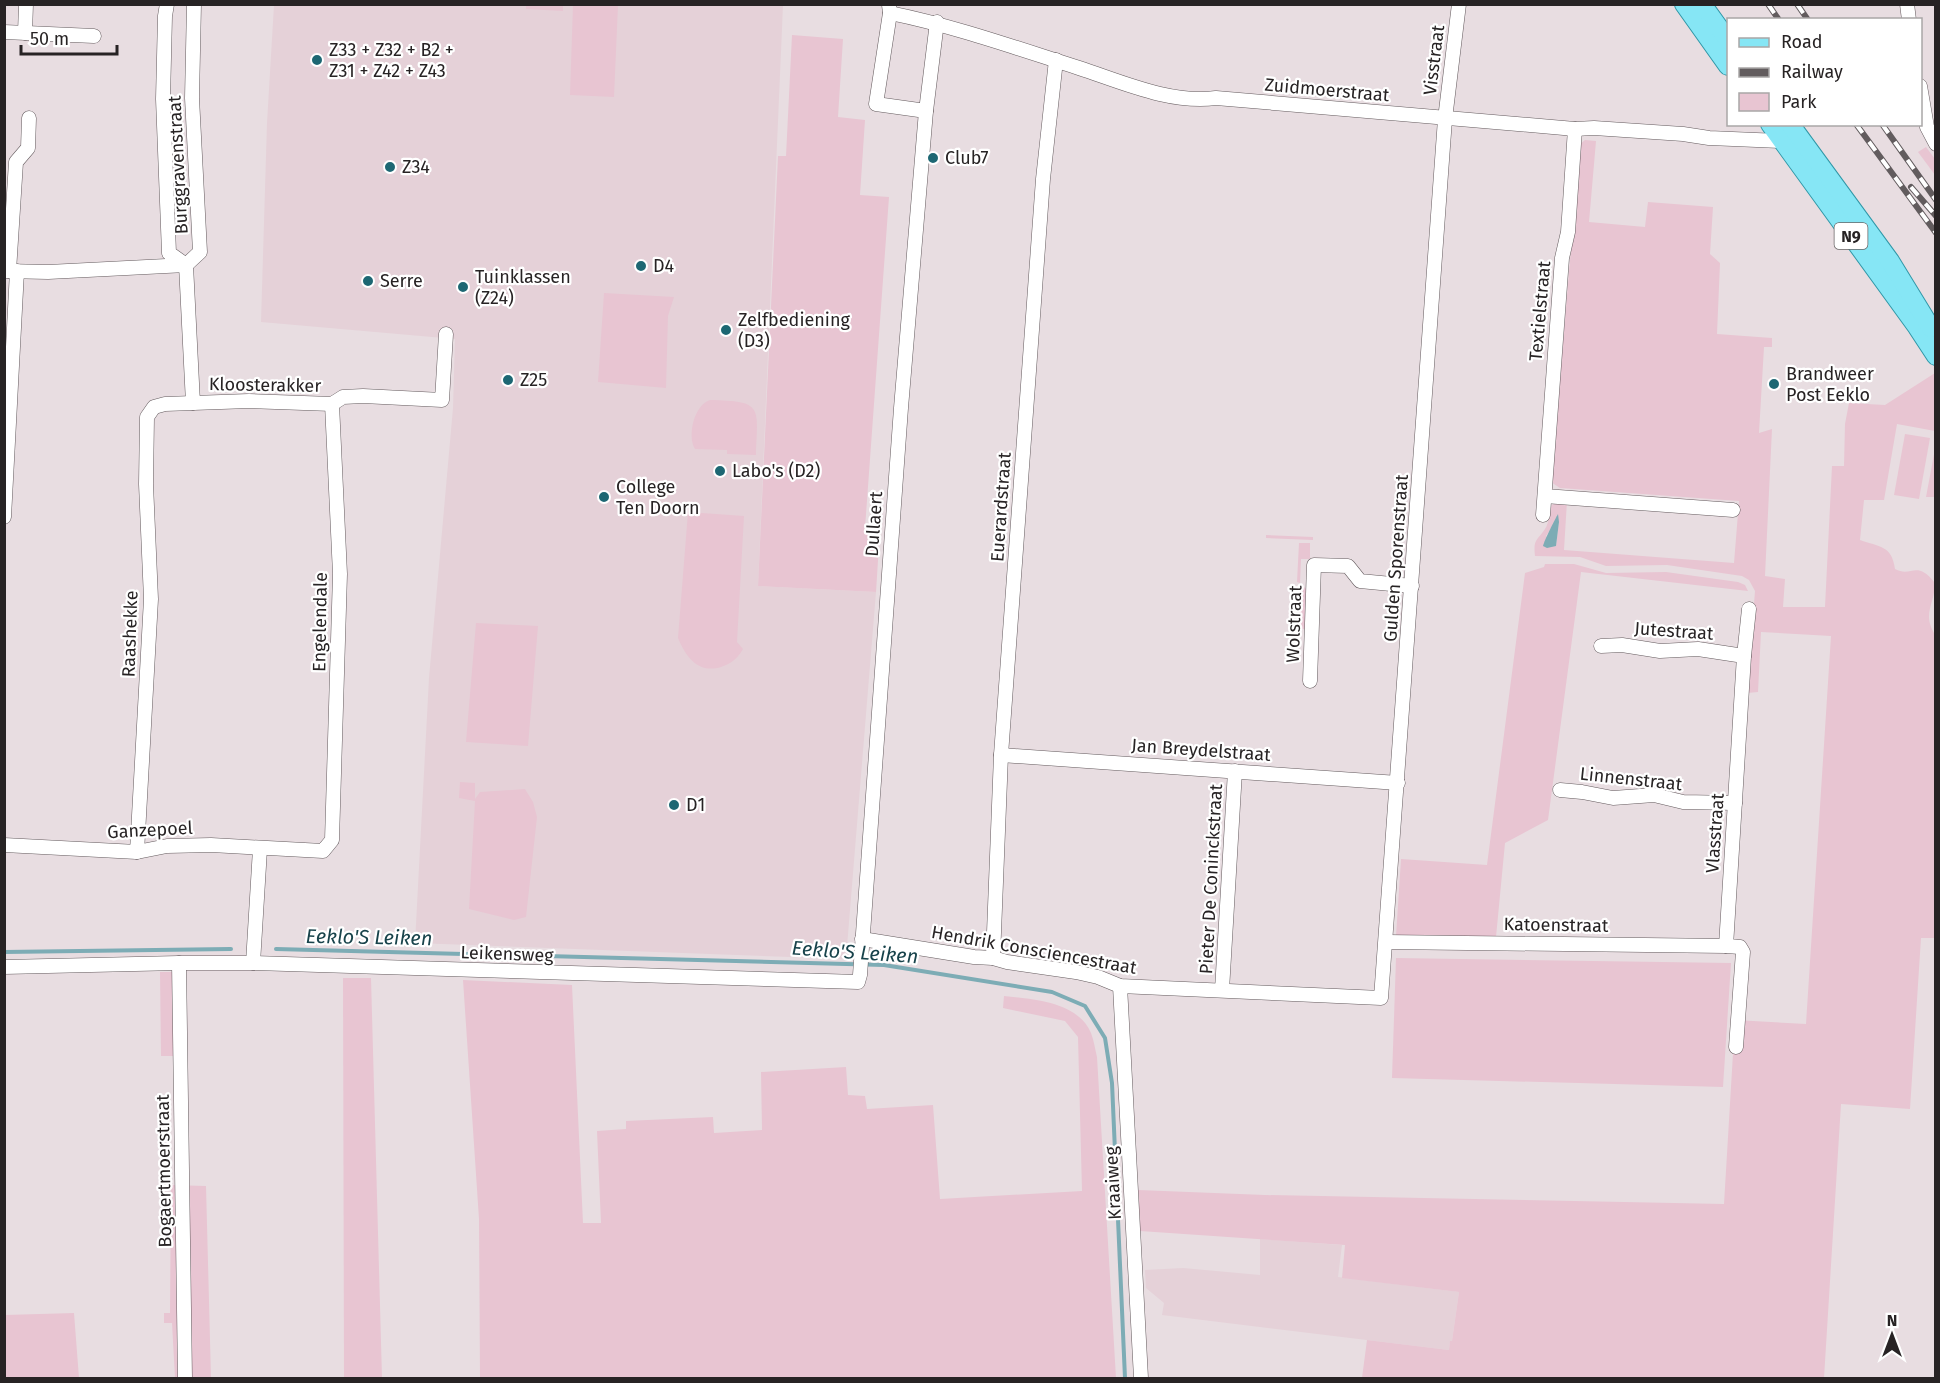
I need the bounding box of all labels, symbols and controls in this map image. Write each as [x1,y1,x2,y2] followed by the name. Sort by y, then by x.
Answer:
[21,18,117,56] scale bar
[1727,18,1922,126] legend
[1419,23,1449,96] street label: Visstraat
[30,28,69,50] text: 50 m
[1781,31,1823,53] text: Road
[329,39,454,82] place label: Z33 + Z32 + B2 + Z31 + Z42 + Z43
[310,53,324,67] marker: Z33 + Z32 + B2 + Z31 + Z42 + Z43
[1781,61,1843,83] text: Railway
[1264,74,1391,106] street label: Zuidmoerstraat
[1781,91,1817,113] text: Park
[163,95,193,235] street label: Burggravenstraat
[945,147,989,169] place label: Club7
[926,151,940,165] marker: Club7
[402,156,430,178] place label: Z34
[383,160,397,174] marker: Z34
[1834,223,1868,249] road number: N9
[653,255,675,277] place label: D4
[634,259,648,273] marker: D4
[1525,259,1555,362] street label: Textielstraat
[475,266,571,309] place label: Tuinklassen (Z24)
[380,270,423,292] place label: Serre
[361,274,375,288] marker: Serre
[456,280,470,294] marker: Tuinklassen (Z24)
[738,309,850,352] place label: Zelfbediening (D3)
[719,323,733,337] marker: Zelfbediening (D3)
[1786,363,1874,406] place label: Brandweer Post Eeklo
[520,369,547,391] place label: Z25
[209,373,321,397] street label: Kloosterakker
[501,373,515,387] marker: Z25
[1767,377,1781,391] marker: Brandweer Post Eeklo
[986,451,1016,563] street label: Euerardstraat
[732,460,820,482] place label: Labo's (D2)
[713,464,727,478] marker: Labo's (D2)
[1379,473,1413,643] street label: Gulden Sporenstraat
[616,476,700,519] place label: College Ten Doorn
[597,490,611,504] marker: College Ten Doorn
[861,490,887,557] street label: Dullaert
[308,572,332,672] street label: Engelendale
[1282,584,1306,663] street label: Wolstraat
[117,590,143,678] street label: Raashekke
[1634,617,1715,645] street label: Jutestraat
[1131,734,1272,766] street label: Jan Breydelstraat
[1579,763,1684,795] street label: Linnenstraat
[1195,783,1227,975] street label: Pieter De Coninckstraat
[1701,792,1729,874] street label: Vlasstraat
[686,794,705,816] place label: D1
[667,798,681,812] marker: D1
[107,817,193,843] street label: Ganzepoel
[1504,913,1609,937] street label: Katoenstraat
[930,921,1139,979] street label: Hendrik Consciencestraat
[305,924,433,950] water label: Eeklo'S Leiken
[791,936,919,968] water label: Eeklo'S Leiken
[460,941,555,967] street label: Leikensweg
[152,1094,176,1248] street label: Bogaertmoerstraat
[1100,1145,1126,1220] street label: Kraaiweg
[1862,1305,1922,1365] north arrow
[1887,1311,1897,1330] text: N

